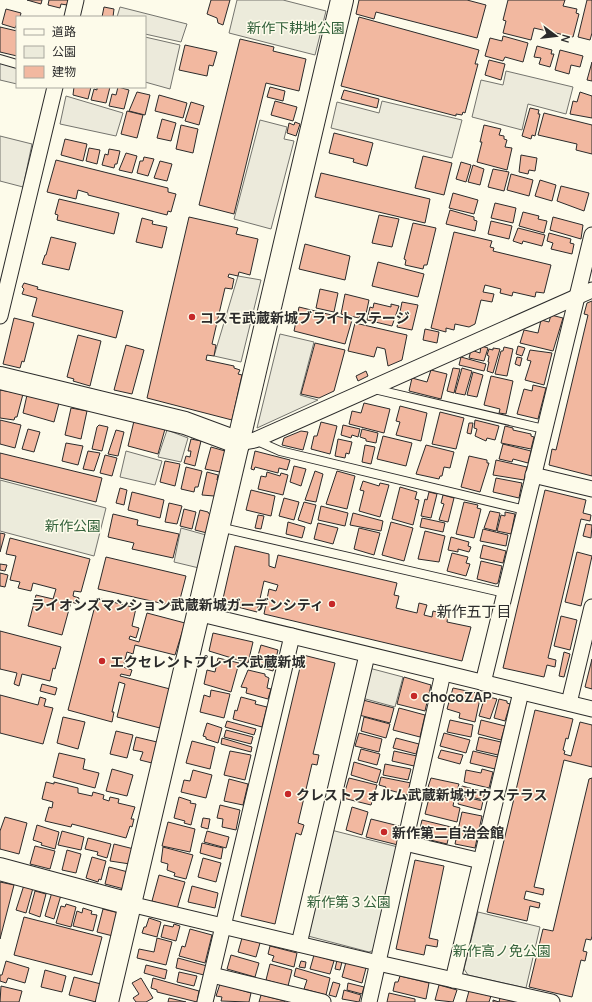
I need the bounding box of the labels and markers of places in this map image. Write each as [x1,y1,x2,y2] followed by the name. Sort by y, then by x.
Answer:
[200,308,410,327] place label: コスモ武蔵新城ブライトステージ
[187,312,197,322] marker: コスモ武蔵新城ブライトステージ
[31,595,324,614] place label: ライオンズマンション武蔵新城ガーデンシティ
[327,599,337,609] marker: ライオンズマンション武蔵新城ガーデンシティ
[110,652,306,671] place label: エクセレントプレイス武蔵新城
[97,656,107,666] marker: エクセレントプレイス武蔵新城
[422,687,492,706] place label: chocoZAP
[409,691,419,701] marker: chocoZAP
[296,785,547,804] place label: クレストフォルム武蔵新城サウステラス
[283,789,293,799] marker: クレストフォルム武蔵新城サウステラス
[392,823,504,842] place label: 新作第二自治会館
[379,827,389,837] marker: 新作第二自治会館

